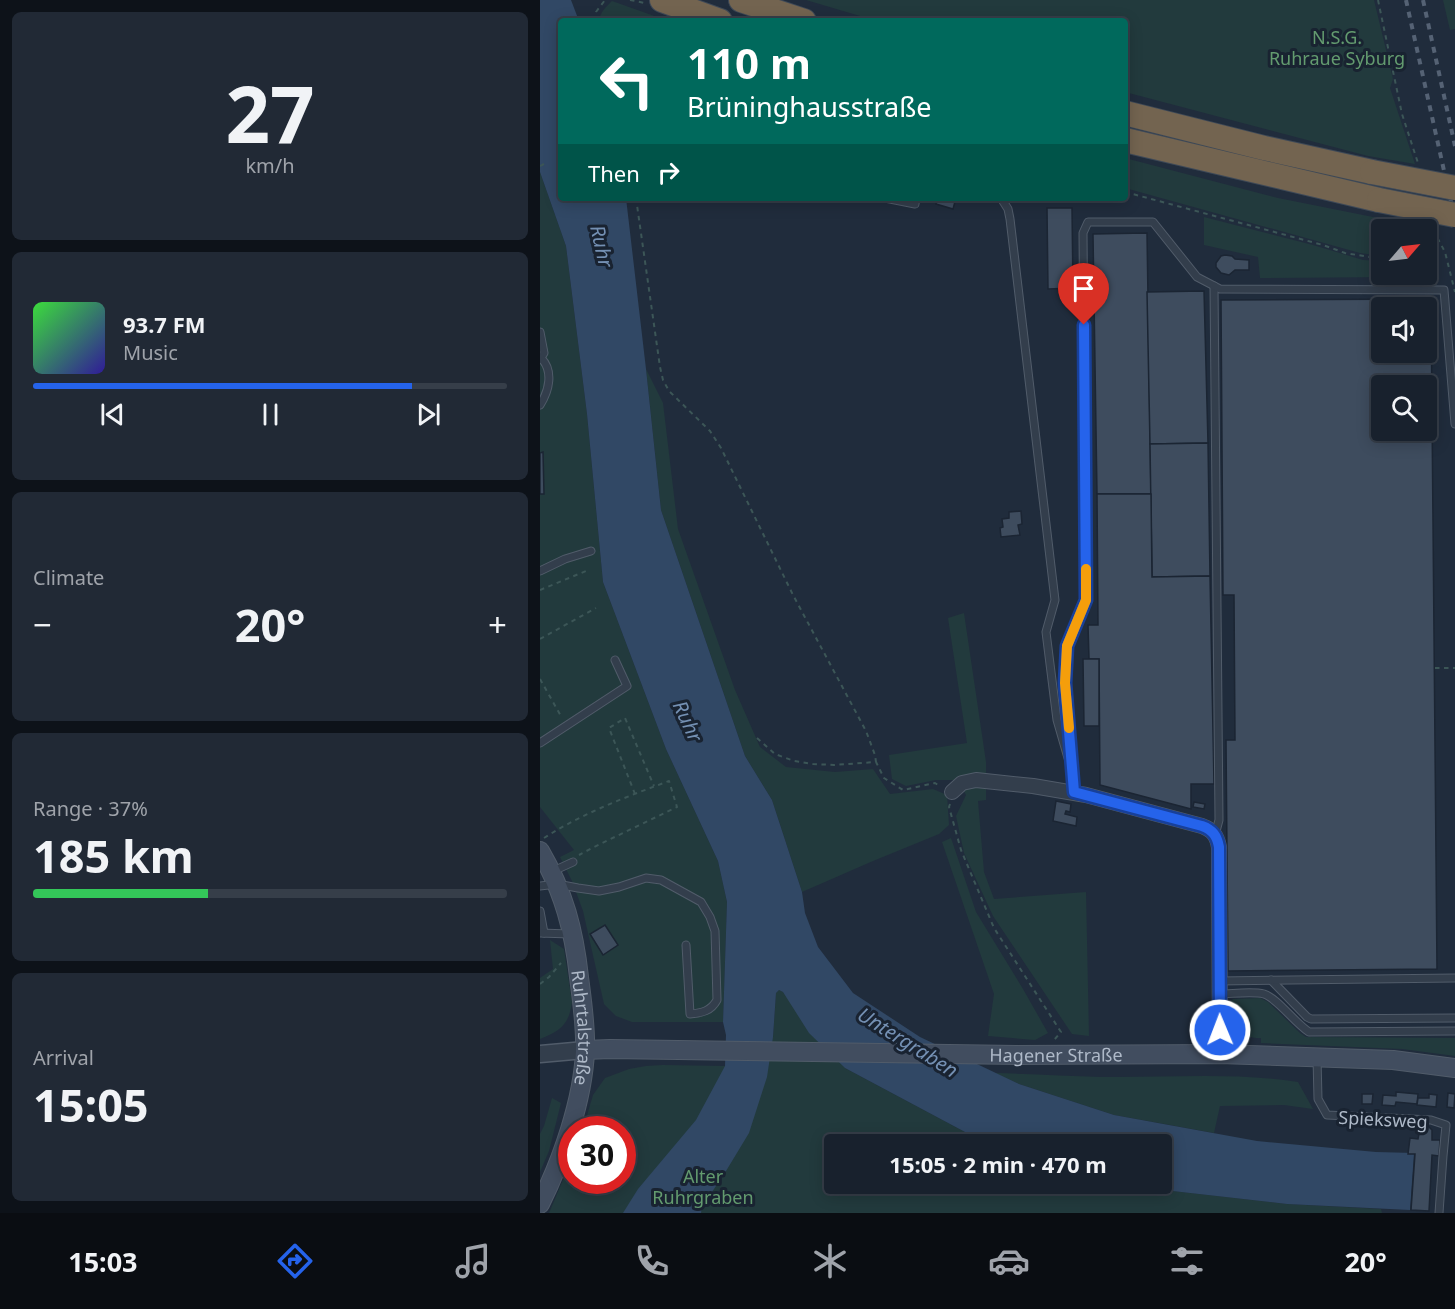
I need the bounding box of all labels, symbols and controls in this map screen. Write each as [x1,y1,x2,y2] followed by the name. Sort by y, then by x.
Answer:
[1269,25,1405,70] park label: N.S.G. Ruhraue Syburg
[687,34,811,91] text: 110 m
[588,42,666,120] icon: left
[225,60,315,166] text: 27
[687,88,932,125] text: Brüninghausstraße
[245,152,295,179] text: km/h
[652,156,685,189] icon: right
[588,158,640,188] text: Then
[1371,219,1437,285] north arrow
[1371,219,1437,441] map controls
[584,222,620,271] water label: Ruhr
[1058,263,1109,325] pin
[1067,272,1100,305] icon: arrive
[1371,297,1437,363] button: sound
[123,309,205,339] text: 93.7 FM
[123,339,178,366] text: Music
[1371,375,1437,441] button: search
[96,398,129,431] icon: previous
[254,398,287,431] icon: pause
[412,398,445,431] icon: next
[33,564,104,591] text: Climate
[235,594,305,655] text: 20°
[33,602,52,647] text: −
[488,602,507,647] text: +
[667,696,710,747] water label: Ruhr
[33,795,148,822] text: Range · 37%
[33,825,194,886] text: 185 km
[566,969,597,1087] street label: Ruhrtalstraße
[1188,998,1252,1062] position arrow
[853,1001,963,1083] water label: Untergraben
[989,1042,1123,1067] street label: Hagener Straße
[33,1044,94,1071] text: Arrival
[33,1074,149,1135] text: 15:05
[1338,1105,1428,1133] street label: Spieksweg
[558,1116,636,1194] speed limit sign: 30
[889,1149,1107,1179] text: 15:05 · 2 min · 470 m
[652,1164,754,1209] park label: Alter Ruhrgraben
[274,1240,316,1282] icon: directions
[452,1240,494,1282] icon: music
[631,1240,673,1282] icon: phone
[809,1240,851,1282] icon: climate
[988,1240,1030,1282] icon: car
[1166,1240,1208,1282] icon: filters
[68,1243,138,1280] text: 15:03
[1344,1243,1387,1280] text: 20°

